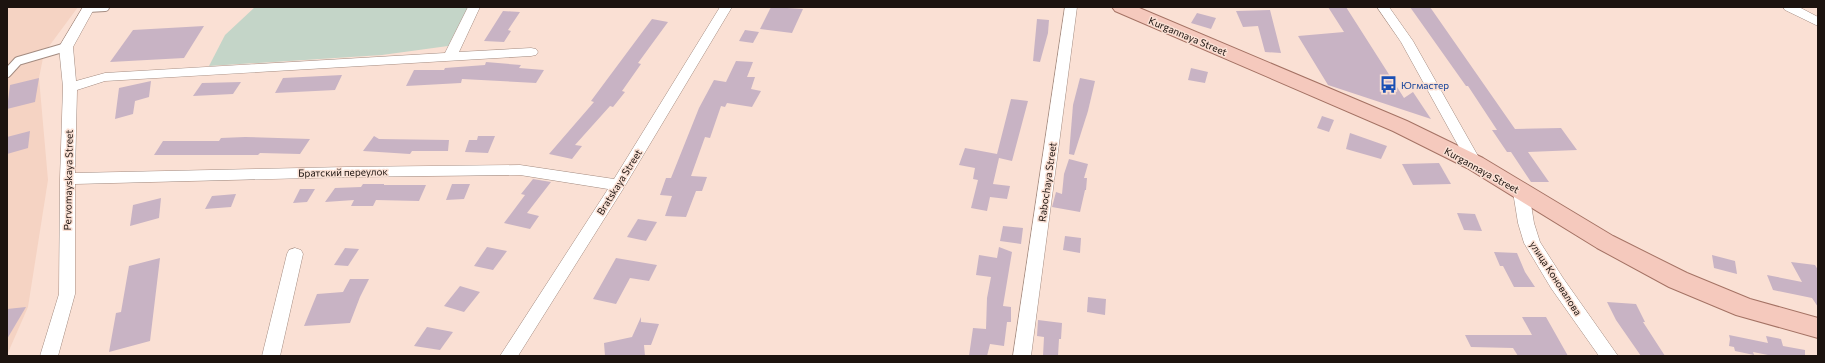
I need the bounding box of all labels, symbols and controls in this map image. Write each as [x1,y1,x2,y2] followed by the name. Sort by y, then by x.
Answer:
[1147,14,1229,58] street label: Kurgannaya Street
[1378,75,1398,95] bus stop icon: Югмастер
[1401,79,1449,91] place label: Югмастер
[61,129,75,231] street label: Pervomayskaya Street
[1035,142,1059,222] street label: Rabochaya Street
[1442,144,1522,196] street label: Kurgannaya Street
[594,147,644,217] street label: Bratskaya Street
[298,165,389,179] street label: Братский переулок
[1528,239,1584,317] street label: улица Коновалова

